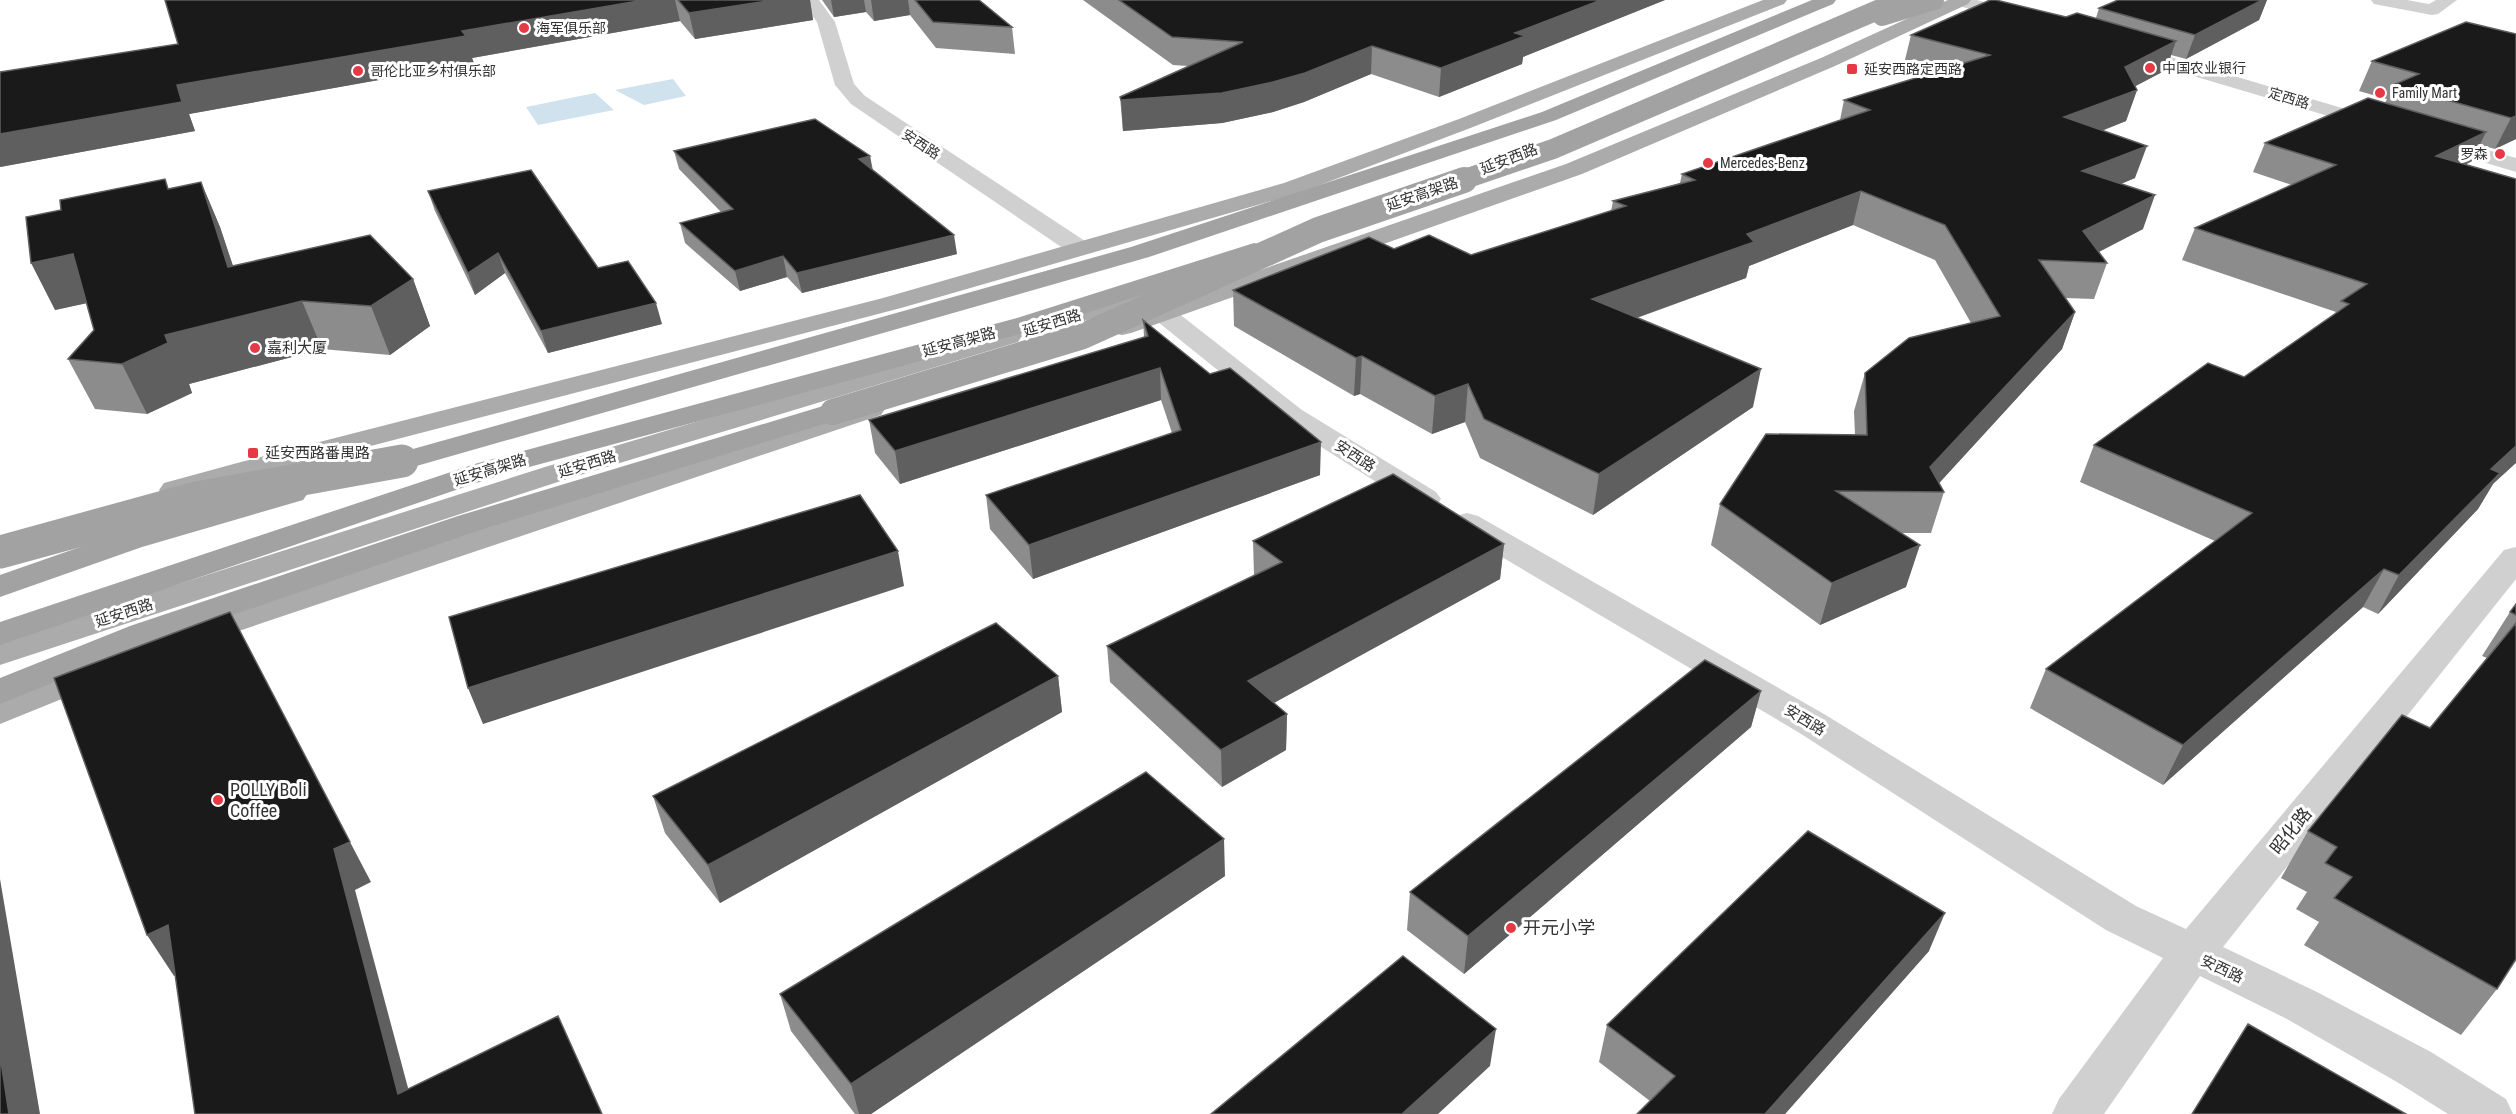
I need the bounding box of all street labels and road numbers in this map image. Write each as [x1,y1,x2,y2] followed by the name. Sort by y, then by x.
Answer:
[2267,84,2311,112] street label: 定西路
[899,126,943,162] street label: 安西路
[1478,140,1540,178] street label: 延安西路
[1384,173,1460,215] street label: 延安高架路
[1021,306,1083,340] street label: 延安西路
[920,324,998,360] street label: 延安高架路
[1331,436,1379,476] street label: 安西路
[556,447,618,481] street label: 延安西路
[451,450,529,490] street label: 延安高架路
[93,595,155,631] street label: 延安西路
[1781,701,1829,739] street label: 安西路
[2265,803,2316,858] street label: 昭化路
[2198,951,2246,987] street label: 安西路

